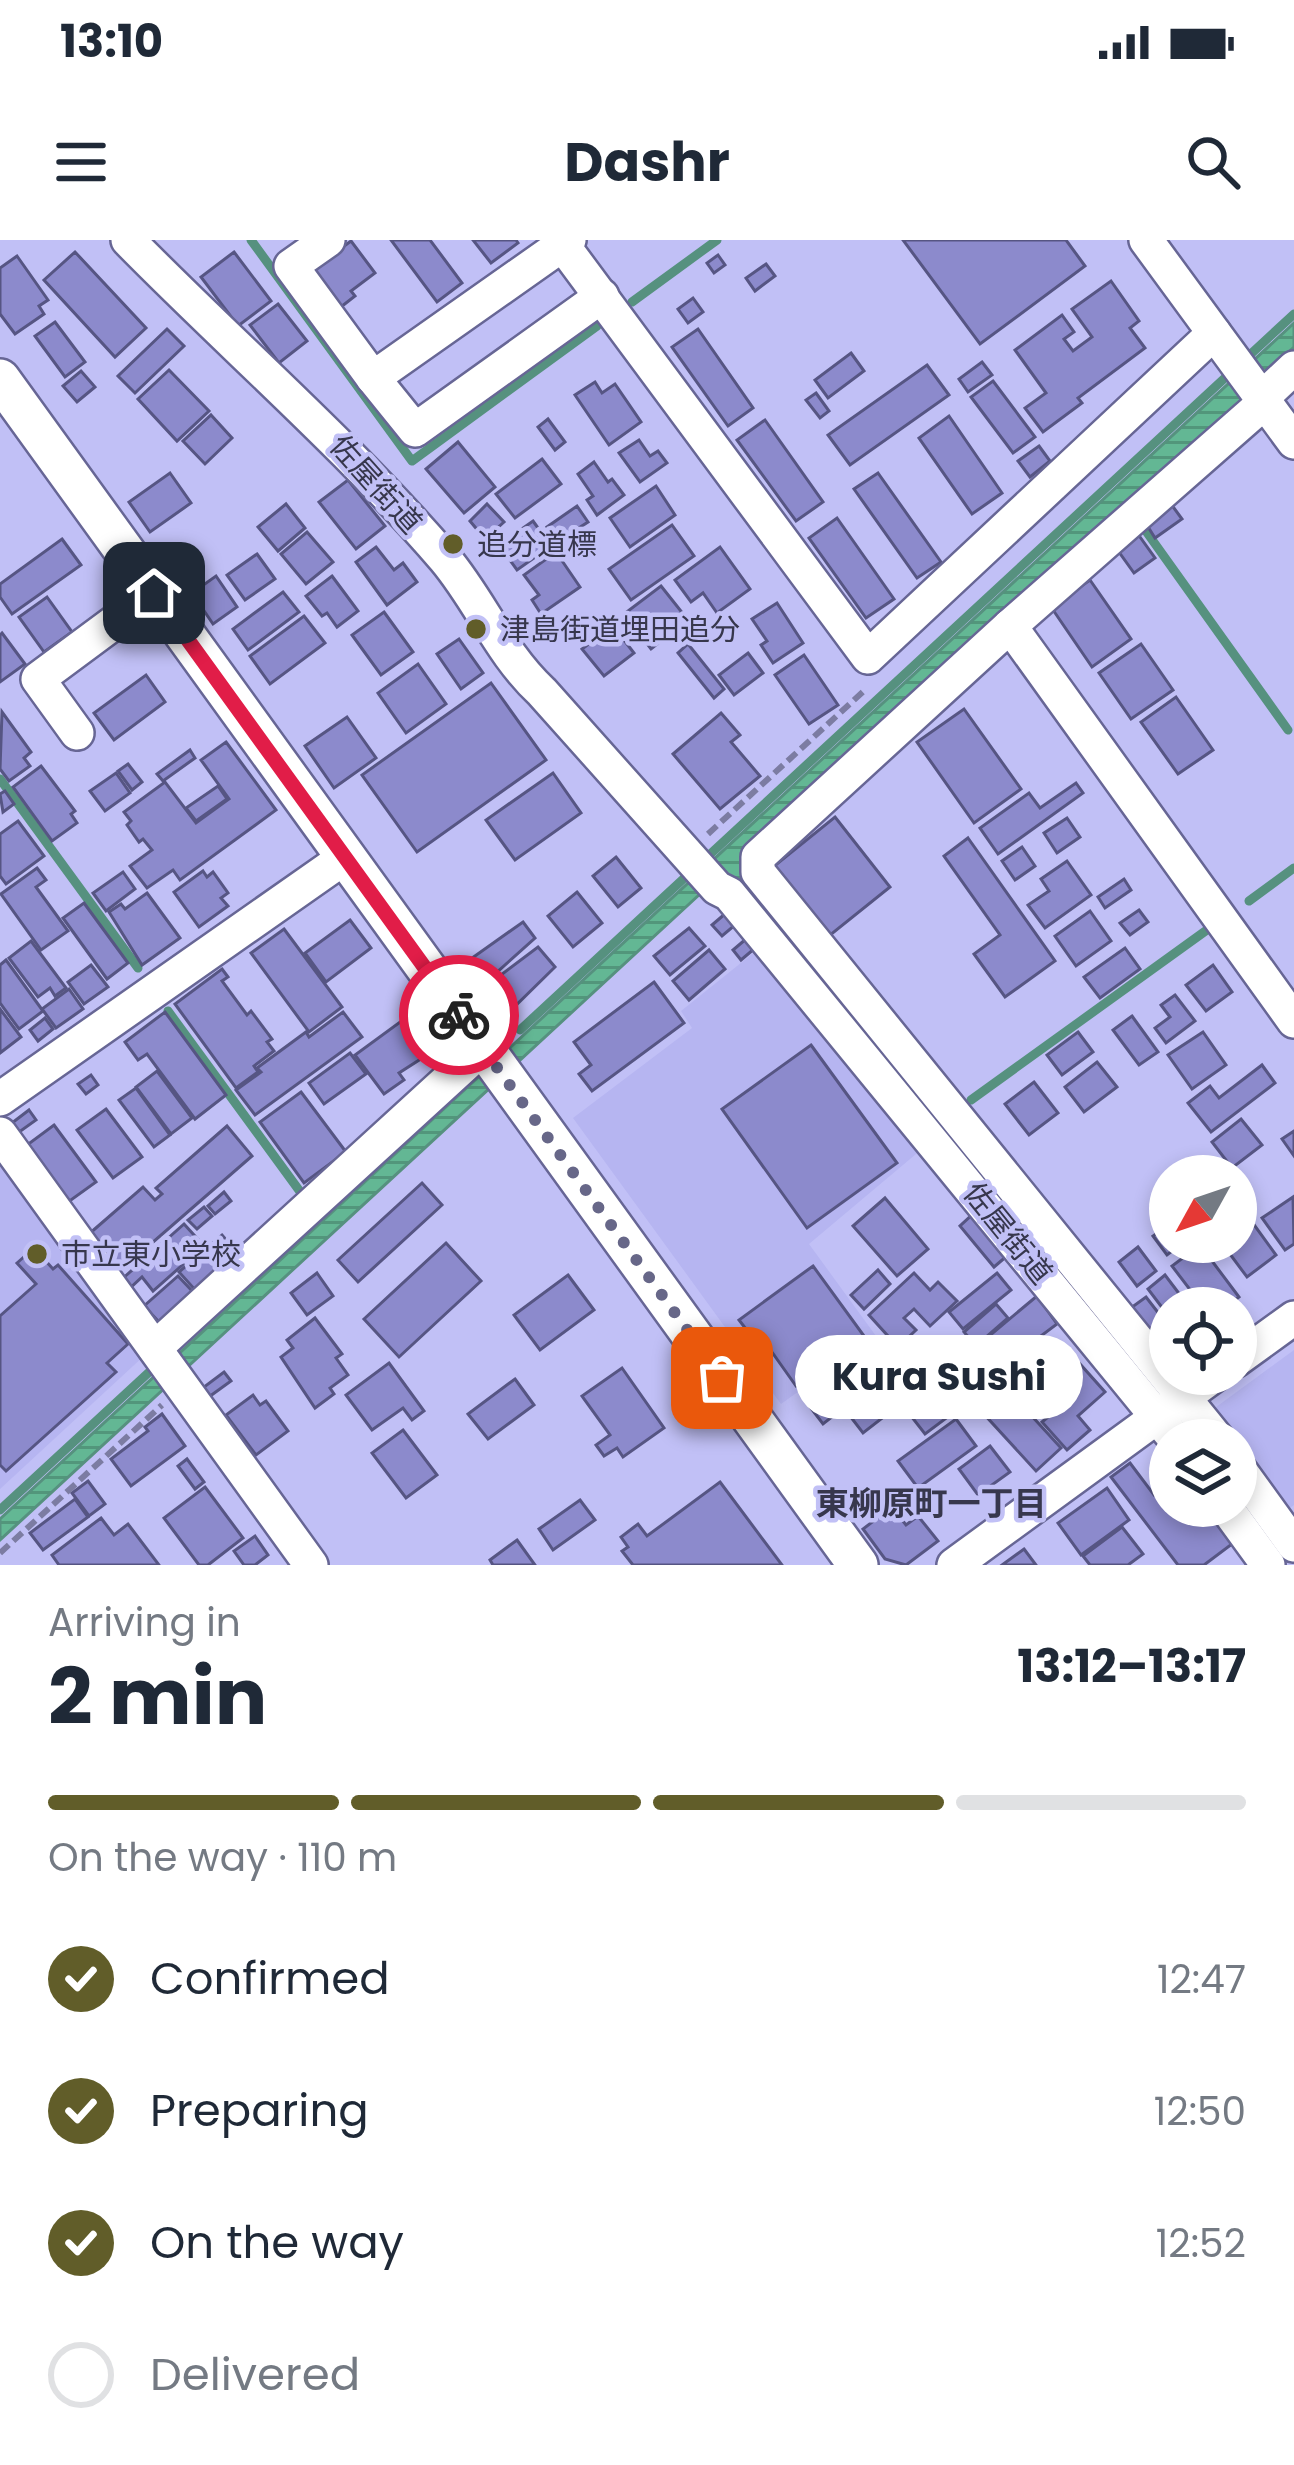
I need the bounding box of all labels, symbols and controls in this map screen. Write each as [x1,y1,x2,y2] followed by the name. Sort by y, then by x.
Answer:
[60,10,163,73] text: 13:10
[564,124,730,200] text: Dashr
[48,129,114,195] icon: menu
[1180,129,1246,195] icon: search
[320,425,432,543] street label: 佐屋街道
[477,523,597,566] place label: 追分道標
[440,531,466,557] marker: 追分道標
[103,542,205,644] pin
[121,560,187,626] icon: home
[500,608,740,651] place label: 津島街道埋田追分
[463,616,489,642] marker: 津島街道埋田追分
[399,955,519,1075] courier
[426,982,492,1048] icon: bike
[1149,1155,1257,1263] north arrow
[1149,1155,1257,1527] map controls
[954,1173,1062,1293] street label: 佐屋街道
[61,1233,241,1276] place label: 市立東小学校
[24,1241,50,1267] marker: 市立東小学校
[1149,1287,1257,1395] button: locate
[671,1327,773,1429] pin
[794,1336,1082,1420] callout: Kura Sushi
[689,1345,755,1411] icon: bag
[832,1349,1046,1404] text: Kura Sushi
[1149,1419,1257,1527] button: layers
[816,1480,1047,1527] district label: 東柳原町一丁目
[48,1595,241,1650] text: Arriving in
[1017,1635,1246,1698] text: 13:12–13:17
[48,1642,267,1751] text: 2 min
[48,1830,397,1885] text: On the way · 110 m
[48,1946,114,2012] icon: check
[150,1947,390,2010] text: Confirmed
[1157,1952,1246,2007] text: 12:47
[48,2078,114,2144] icon: check
[150,2079,369,2142] text: Preparing
[1154,2084,1246,2139] text: 12:50
[48,2210,114,2276] icon: check
[150,2211,404,2274] text: On the way
[1156,2216,1246,2271] text: 12:52
[150,2343,360,2406] text: Delivered

